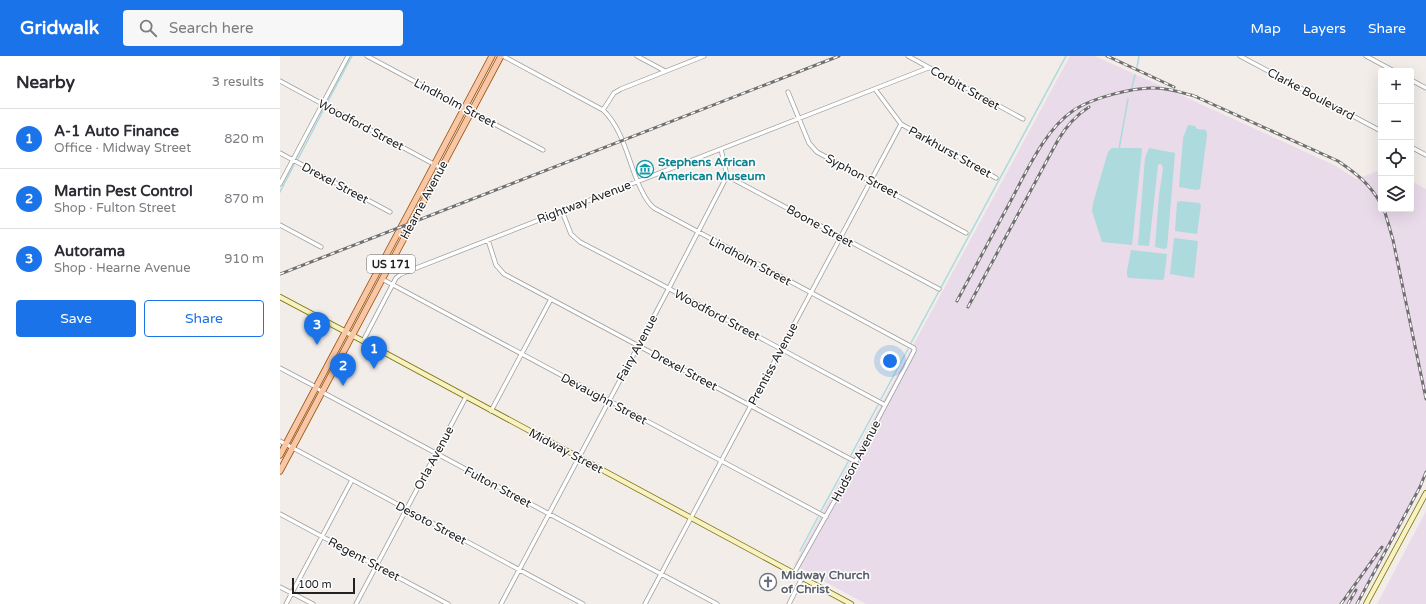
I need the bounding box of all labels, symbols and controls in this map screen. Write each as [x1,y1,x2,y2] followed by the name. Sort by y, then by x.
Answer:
[123,10,403,46] search box
[20,17,99,39] text: Gridwalk
[137,17,159,39] icon: search
[169,19,253,37] text: Search here
[1251,20,1281,37] text: Map
[1303,20,1346,37] text: Layers
[1368,20,1406,37] text: Share
[928,63,1003,113] street label: Corbitt Street
[1265,65,1357,123] street label: Clarke Boulevard
[1378,68,1414,212] map controls
[1378,68,1414,104] button: +
[16,72,75,93] text: Nearby
[212,74,264,90] text: 3 results
[412,76,499,131] street label: Lindholm Street
[316,97,406,154] street label: Woodford Street
[1378,104,1414,140] button: −
[54,122,179,140] text: A-1 Auto Finance
[906,123,994,181] street label: Parkhurst Street
[25,131,33,147] text: 1
[224,131,264,147] text: 820 m
[54,140,191,156] text: Office · Midway Street
[1378,140,1414,176] button: locate
[823,151,901,201] street label: Syphon Street
[658,155,765,183] place label: Stephens African American Museum
[397,158,451,242] street label: Hearne Avenue
[635,159,655,179] museum icon: Stephens African American Museum
[299,160,371,207] street label: Drexel Street
[1378,176,1414,212] button: layers
[535,178,633,226] street label: Rightway Avenue
[54,182,193,200] text: Martin Pest Control
[25,191,33,207] text: 2
[224,191,264,207] text: 870 m
[54,200,176,216] text: Shop · Fulton Street
[784,202,856,250] street label: Boone Street
[707,234,794,289] street label: Lindholm Street
[54,242,125,260] text: Autorama
[25,251,33,267] text: 3
[224,251,264,267] text: 910 m
[367,255,415,273] road number: US 171
[54,260,191,276] text: Shop · Hearne Avenue
[672,287,762,344] street label: Woodford Street
[16,300,136,337] button: Save
[144,300,264,337] button: Share
[304,312,330,345] pin: 3
[614,312,660,384] street label: Fairy Avenue
[745,320,801,408] street label: Prentiss Avenue
[361,336,387,369] pin: 1
[648,347,720,394] street label: Drexel Street
[880,351,900,371] your location
[330,353,356,386] pin: 2
[559,370,650,428] street label: Devaughn Street
[829,418,883,504] street label: Hudson Avenue
[411,424,457,492] street label: Orla Avenue
[527,426,606,477] street label: Midway Street
[462,464,534,511] street label: Fulton Street
[393,499,469,548] street label: Desoto Street
[326,534,402,584] street label: Regent Street
[781,568,870,596] place label: Midway Church of Christ
[758,572,778,592] church icon: Midway Church of Christ
[292,576,355,595] scale bar
[298,578,332,591] text: 100 m

